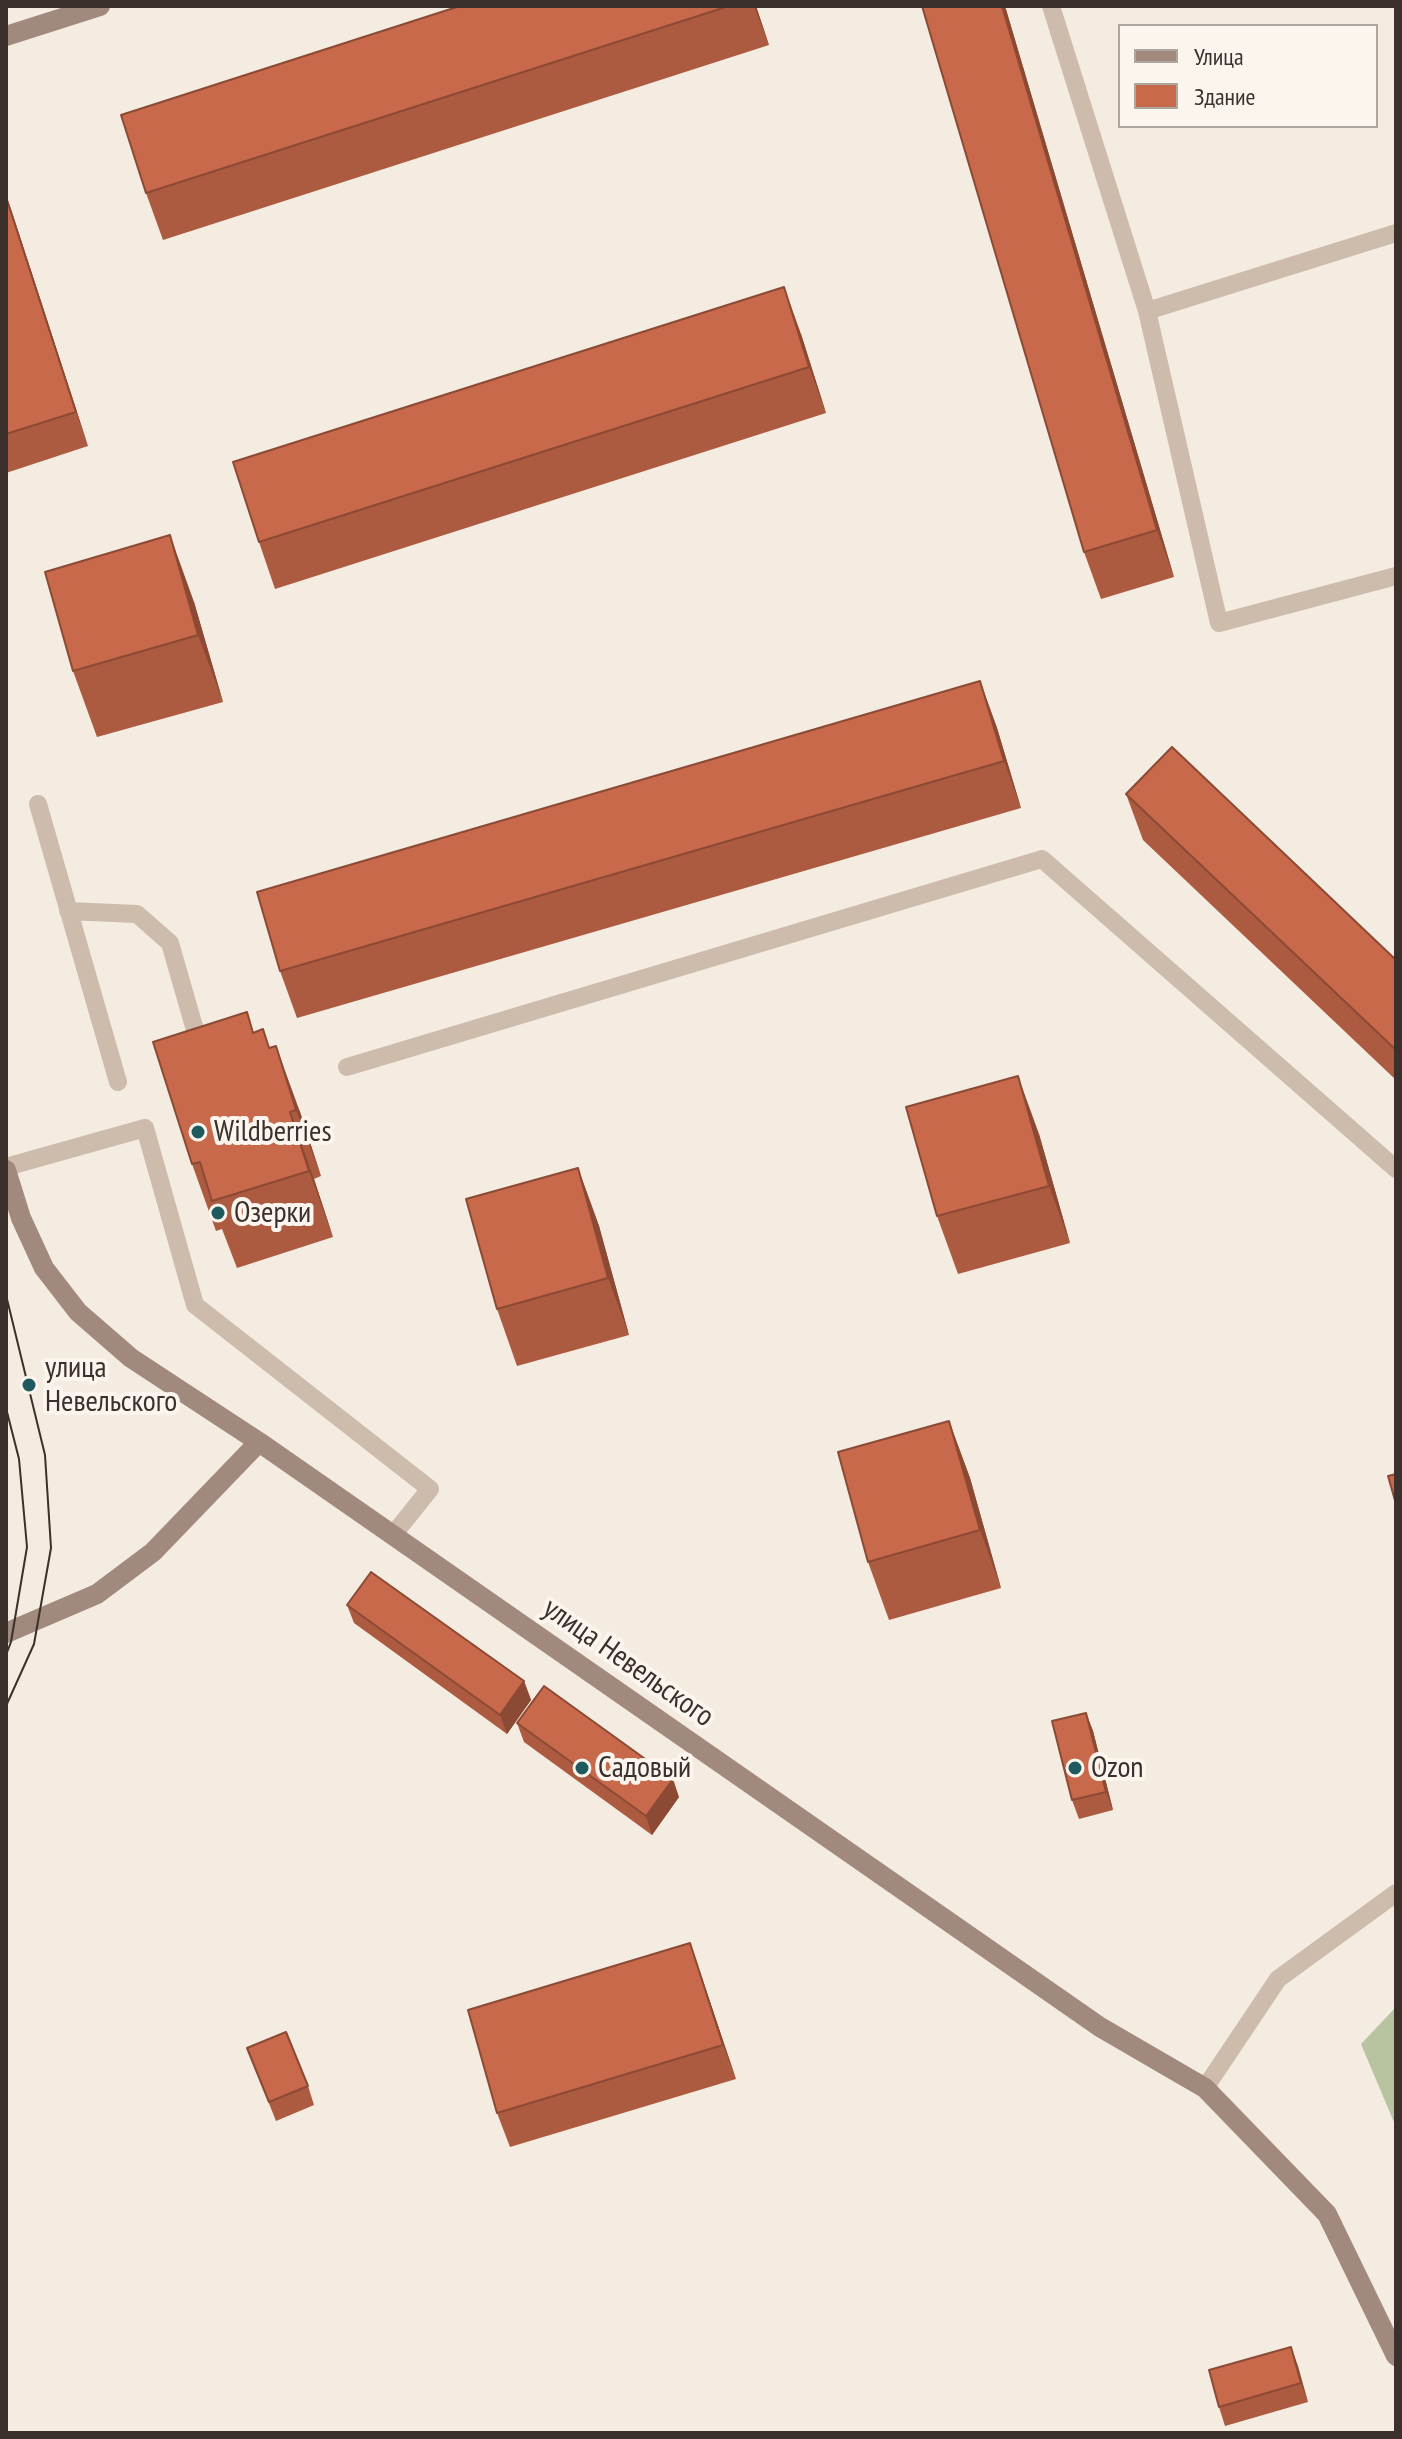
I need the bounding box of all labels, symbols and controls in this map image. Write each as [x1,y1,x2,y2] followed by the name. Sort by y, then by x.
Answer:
[1118,24,1378,128] legend
[1194,41,1244,72] text: Улица
[1194,81,1255,112] text: Здание
[214,1114,332,1150] place label: Wildberries
[189,1123,207,1141] marker: Wildberries
[234,1195,311,1231] place label: Озерки
[209,1204,227,1222] marker: Озерки
[45,1350,177,1420] place label: улица Невельского
[20,1376,38,1394] marker: улица Невельского
[536,1591,720,1735] street label: улица Невельского
[598,1750,691,1786] place label: Садовый
[1091,1750,1144,1786] place label: Ozon
[573,1759,591,1777] marker: Садовый
[1066,1759,1084,1777] marker: Ozon

